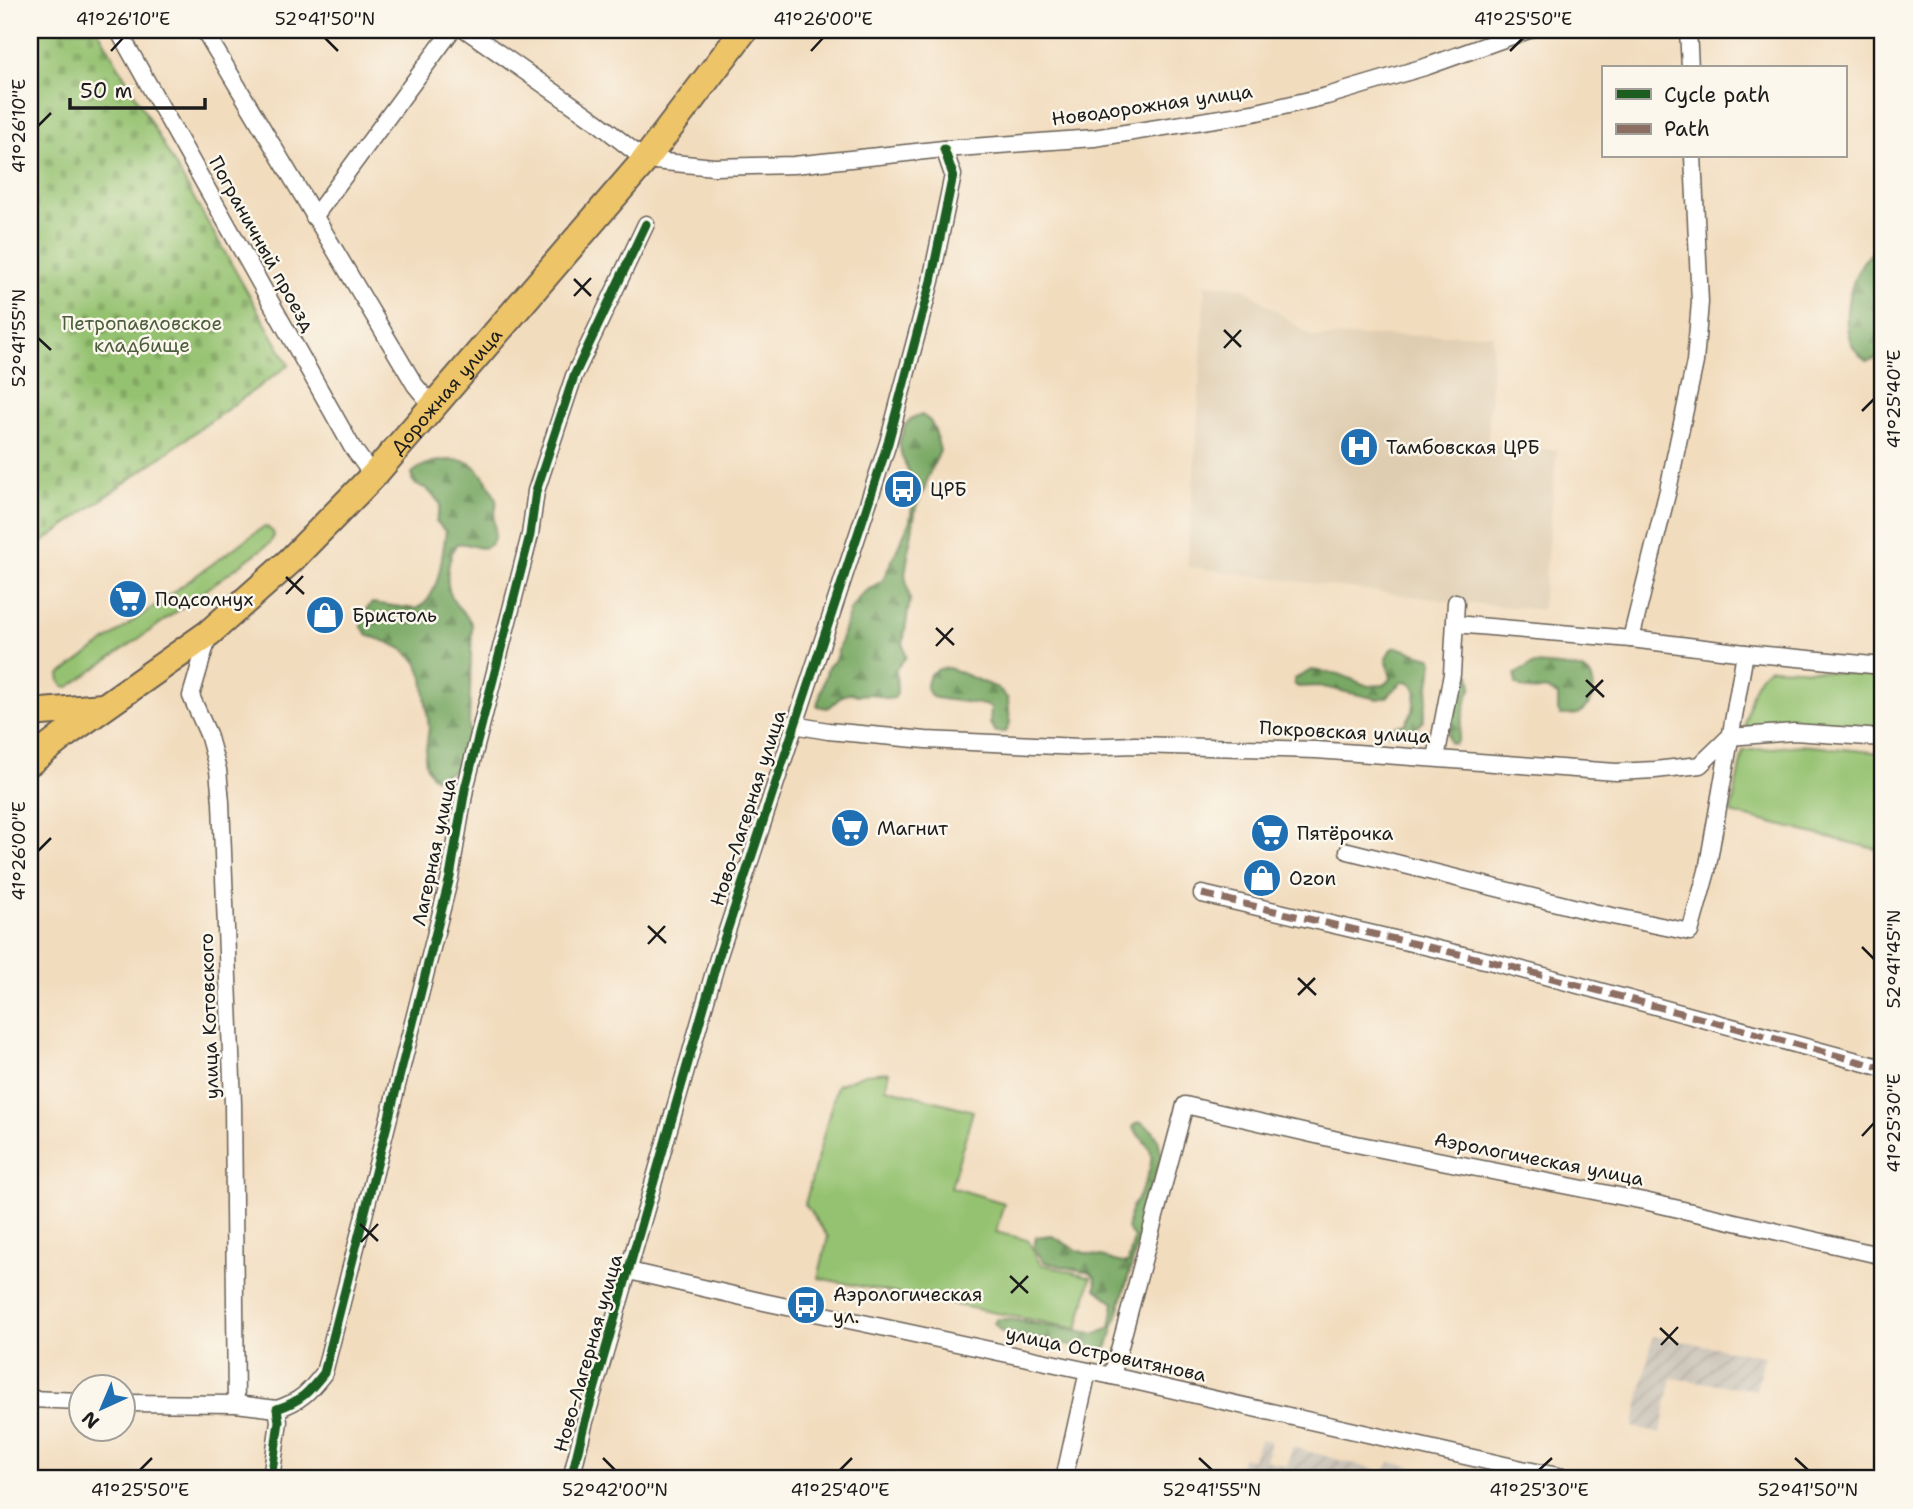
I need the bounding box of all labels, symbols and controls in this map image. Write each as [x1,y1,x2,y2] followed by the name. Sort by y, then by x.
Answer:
[76,7,170,31] text: 41°26'10"E
[275,7,375,31] text: 52°41'50"N
[773,7,873,31] text: 41°26'00"E
[1474,7,1572,31] text: 41°25'50"E
[70,66,205,110] scale bar
[1602,66,1846,158] legend
[80,77,133,105] text: 50 m
[1050,78,1254,131] street label: Новодорожная улица
[7,79,31,173] text: 41°26'10"E
[1664,81,1770,109] text: Cycle path
[1664,115,1710,143] text: Path
[203,152,321,336] street label: Пограничный проезд
[7,289,31,387] text: 52°41'55"N
[62,311,222,358] park label: Петропавловское кладбище
[385,322,508,459] street label: Дорожная улица
[1882,349,1906,449] text: 41°25'40"E
[1338,426,1380,468] hospital icon: Тамбовская ЦРБ
[1386,435,1540,460] place label: Тамбовская ЦРБ
[882,468,924,510] bus stop icon: ЦРБ
[930,477,967,502] place label: ЦРБ
[107,578,149,620] supermarket icon: Подсолнух
[155,587,254,612] place label: Подсолнух
[304,594,346,636] shop icon: Бристоль
[352,603,437,628] place label: Бристоль
[704,707,792,909] street label: Ново-Лагерная улица
[1259,715,1431,749] street label: Покровская улица
[406,776,462,928] street label: Лагерная улица
[7,801,31,901] text: 41°26'00"E
[829,807,871,849] supermarket icon: Магнит
[1249,812,1291,854] supermarket icon: Пятёрочка
[877,816,948,841] place label: Магнит
[1297,821,1393,846] place label: Пятёрочка
[1241,857,1283,899] shop icon: Ozon
[1289,866,1336,891] place label: Ozon
[1882,909,1906,1009] text: 52°41'45"N
[194,932,224,1100] street label: улица Котовского
[1882,1073,1906,1173] text: 41°25'30"E
[1432,1126,1646,1192] street label: Аэрологическая улица
[548,1251,628,1455] street label: Ново-Лагерная улица
[833,1282,982,1329] place label: Аэрологическая ул.
[785,1284,827,1326] bus stop icon: Аэрологическая ул.
[1003,1321,1209,1388] street label: улица Островитянова
[66,1372,136,1442] north arrow
[76,1406,105,1434] text: N
[91,1478,189,1502] text: 41°25'50"E
[562,1478,668,1502] text: 52°42'00"N
[790,1478,890,1502] text: 41°25'40"E
[1163,1478,1261,1502] text: 52°41'55"N
[1489,1478,1589,1502] text: 41°25'30"E
[1758,1478,1858,1502] text: 52°41'50"N

